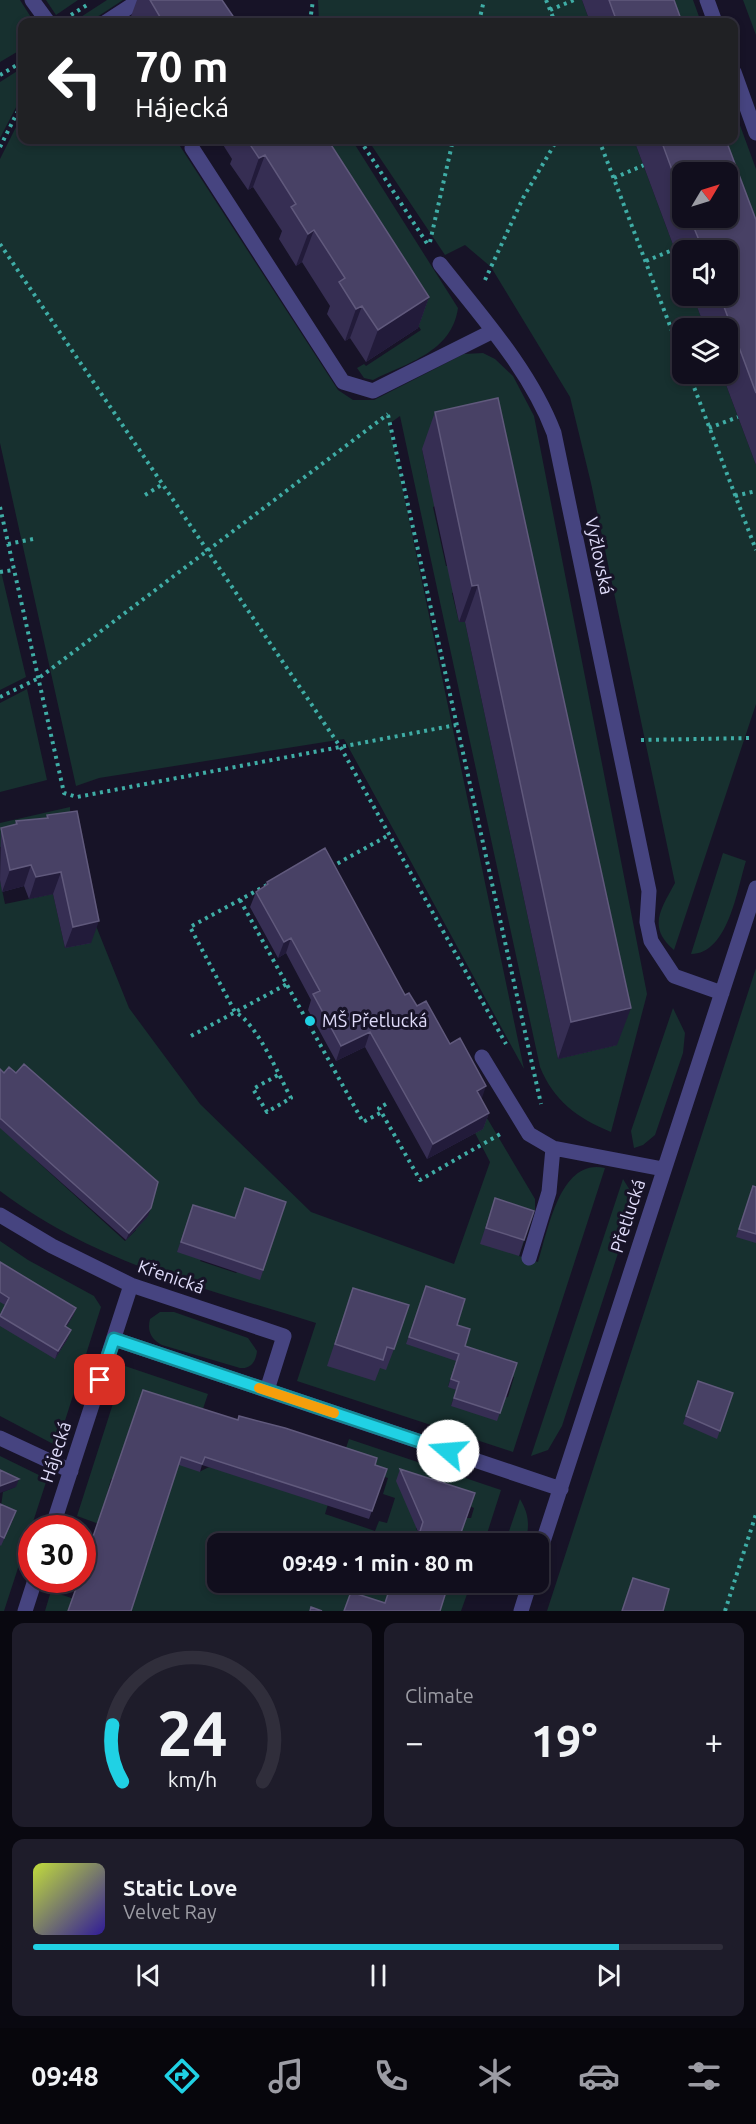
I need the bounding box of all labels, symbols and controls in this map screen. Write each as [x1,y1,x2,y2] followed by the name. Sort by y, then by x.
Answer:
[36,42,114,120] icon: left
[135,43,229,90] text: 70 m
[135,92,229,122] text: Hájecká
[672,162,738,228] north arrow
[672,162,738,384] map controls
[672,240,738,306] button: sound
[672,318,738,384] button: layers
[582,515,618,596] street label: Vyžlovská
[322,1009,427,1030] place label: MŠ Přetlucká
[303,1014,317,1028] marker: MŠ Přetlucká
[606,1176,648,1255] street label: Přetlucká
[135,1255,207,1297] street label: Křenická
[74,1354,125,1405] pin
[83,1363,116,1396] icon: arrive
[36,1419,74,1485] street label: Hájecká
[416,1419,480,1483] position arrow
[18,1515,96,1593] speed limit sign: 30
[282,1550,474,1575] text: 09:49 · 1 min · 80 m
[405,1684,474,1707] text: Climate
[157,1698,227,1768] text: 24
[531,1715,597,1766] text: 19°
[405,1723,424,1760] text: −
[704,1723,723,1760] text: +
[167,1767,217,1791] text: km/h
[123,1875,238,1900] text: Static Love
[123,1900,217,1923] text: Velvet Ray
[132,1959,165,1992] icon: previous
[362,1959,395,1992] icon: pause
[592,1959,625,1992] icon: next
[161,2055,203,2097] icon: directions
[265,2055,307,2097] icon: music
[370,2055,412,2097] icon: phone
[474,2055,516,2097] icon: climate
[578,2055,620,2097] icon: car
[683,2055,725,2097] icon: filters
[31,2061,99,2091] text: 09:48

